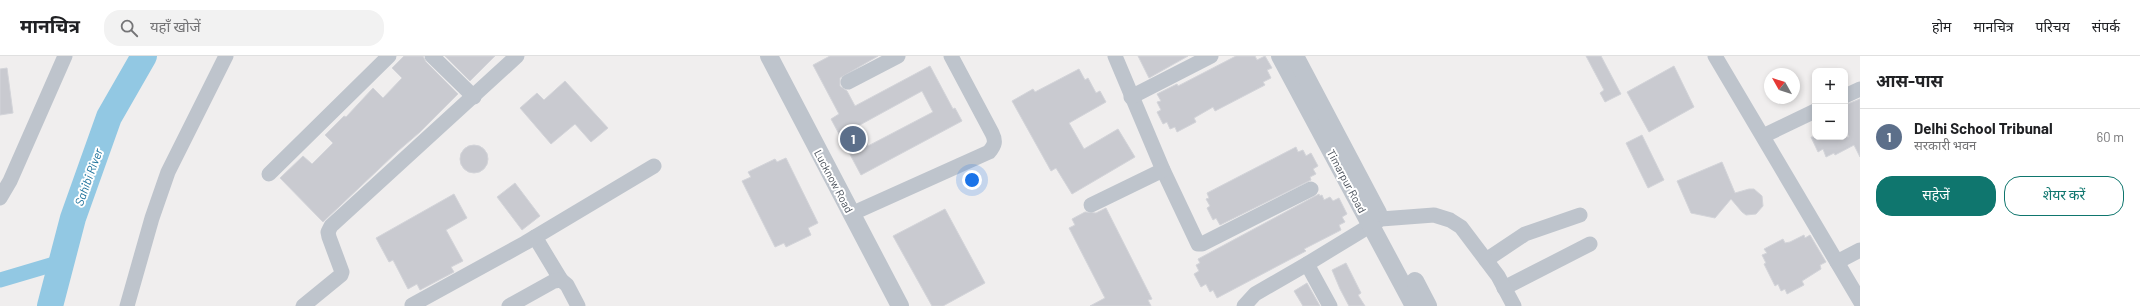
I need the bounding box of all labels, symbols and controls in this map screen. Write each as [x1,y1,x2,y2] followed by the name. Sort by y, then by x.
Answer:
[104,10,384,46] search box
[20,14,80,37] text: मानचित्र
[118,17,140,39] icon: search
[150,17,201,35] text: यहाँ खोजें
[1932,18,1951,35] text: होम
[1973,18,2014,35] text: मानचित्र
[2036,18,2070,35] text: परिचय
[2092,18,2120,35] text: संपर्क
[1764,68,1800,104] north arrow
[1812,68,1848,140] map controls
[1812,68,1848,104] button: +
[1876,70,1943,90] text: आस-पास
[1812,104,1848,140] button: −
[1914,119,2053,137] text: Delhi School Tribunal
[840,124,866,154] pin: 1
[1887,129,1891,145] text: 1
[2097,129,2124,145] text: 60 m
[1914,137,1976,153] text: सरकारी भवन
[71,146,105,208] water label: Sahibi River
[812,147,856,215] street label: Lucknow Road
[1325,147,1369,215] street label: Timarpur Road
[962,170,982,190] your location
[1876,176,1996,216] button: सहेजें
[2004,176,2124,216] button: शेयर करें

